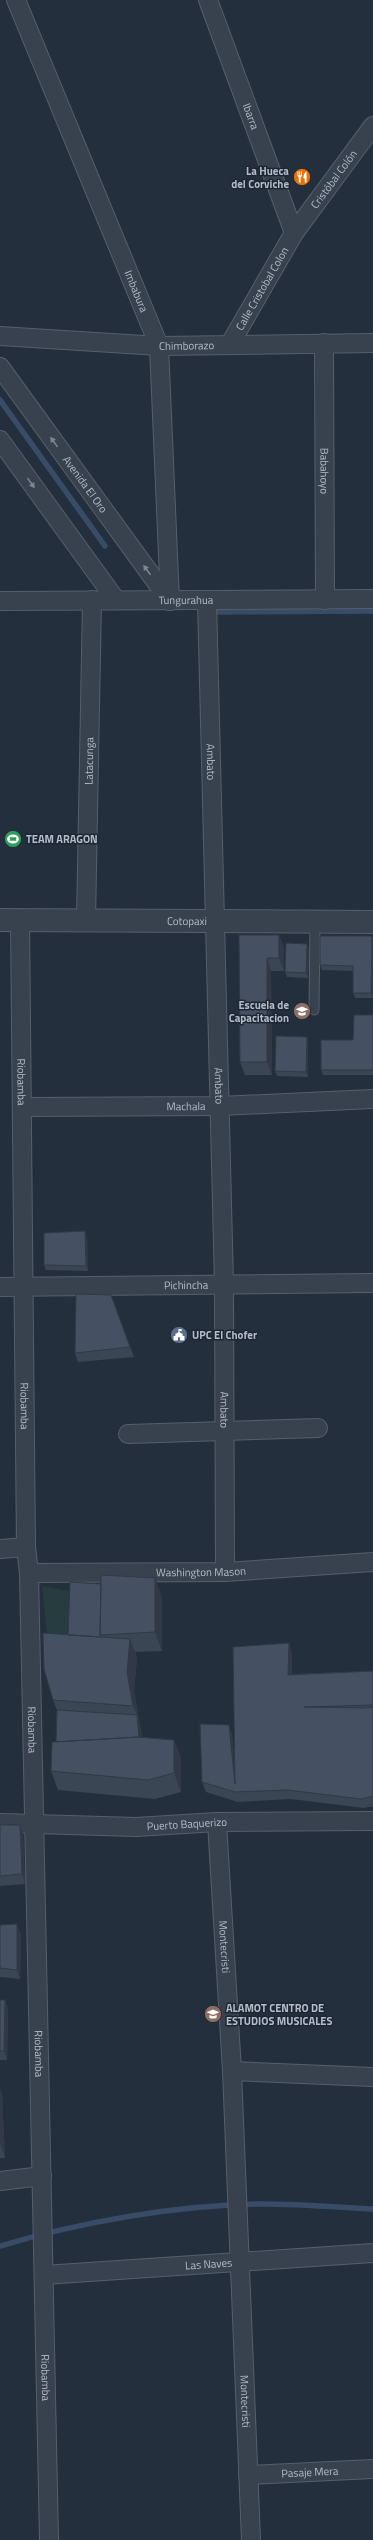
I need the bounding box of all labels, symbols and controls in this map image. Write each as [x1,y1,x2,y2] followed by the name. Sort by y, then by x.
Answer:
[239,101,263,132] street label: Ibarra
[307,147,361,212] street label: Cristóbal Colón
[231,163,289,192] place label: La Hueca del Corviche
[292,167,312,187] restaurant icon: La Hueca del Corviche
[232,244,292,333] street label: Calle Cristobal Colon
[120,268,152,315] street label: Imbabura
[159,337,215,354] street label: Chimborazo
[50,436,58,447] one-way arrow
[316,448,333,494] street label: Babahoyo
[59,452,112,516] street label: Avenida El Oro
[27,477,36,488] one-way arrow
[143,564,151,575] one-way arrow
[159,592,214,608] street label: Tungurahua
[81,736,97,785] street label: Latacunga
[203,743,219,781] street label: Ambato
[3,829,23,849] sports icon: TEAM ARAGON
[26,831,98,847] place label: TEAM ARAGON
[167,913,207,929] street label: Cotopaxi
[229,997,289,1026] place label: Escuela de Capacitacion
[292,1001,312,1021] school or university icon: Escuela de Capacitacion
[13,1058,30,1106] street label: Riobamba
[211,1067,228,1105] street label: Ambato
[166,1098,206,1114] street label: Machala
[164,1277,209,1293] street label: Pichincha
[169,1325,189,1345] public building icon: UPC El Chofer
[192,1327,257,1343] place label: UPC El Chofer
[16,1382,33,1430] street label: Riobamba
[216,1391,233,1428] street label: Ambato
[156,1563,246,1580] street label: Washington Mason
[24,1706,41,1754] street label: Riobamba
[146,1814,227,1834] street label: Puerto Baquerizo
[215,1920,234,1974] street label: Montecristi
[226,2000,332,2029] place label: ALAMOT CENTRO DE ESTUDIOS MUSICALES
[203,2004,223,2024] school or university icon: ALAMOT CENTRO DE ESTUDIOS MUSICALES
[30,2030,47,2078] street label: Riobamba
[185,2254,233,2274] street label: Las Naves
[37,2354,54,2402] street label: Riobamba
[236,2375,254,2428] street label: Montecristi
[281,2463,339,2481] street label: Pasaje Mera

